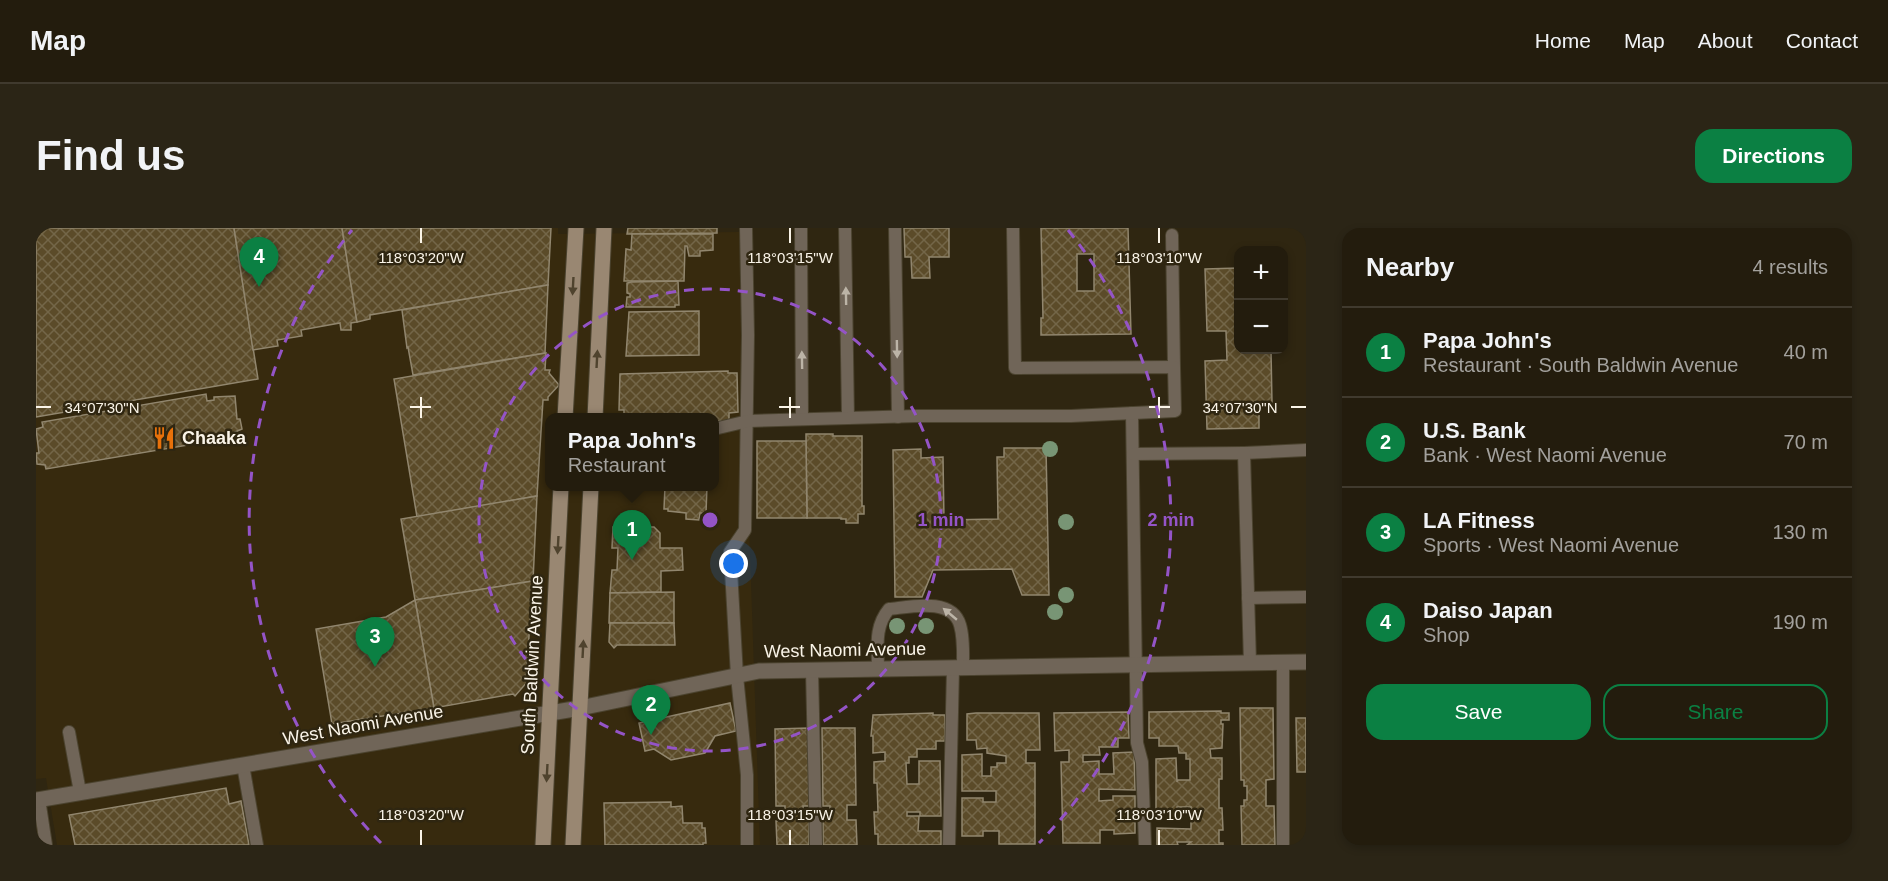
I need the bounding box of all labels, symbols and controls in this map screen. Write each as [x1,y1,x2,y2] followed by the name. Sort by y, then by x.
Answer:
[30,25,86,56] text: Map
[1535,29,1591,52] text: Home
[1624,29,1665,52] text: Map
[1698,29,1753,52] text: About
[1786,29,1858,52] text: Contact
[1695,129,1852,183] button: Directions
[36,132,185,179] text: Find us
[240,238,278,287] pin: 4
[1234,246,1288,354] map controls
[1234,246,1288,300] button: +
[378,249,465,266] text: 118°03'20"W
[747,249,834,266] text: 118°03'15"W
[1116,249,1203,266] text: 118°03'10"W
[1366,252,1454,282] text: Nearby
[1752,256,1828,278] text: 4 results
[568,277,577,296] one-way arrow
[841,287,851,306] one-way arrow
[1234,300,1288,354] button: −
[1423,328,1552,353] text: Papa John's
[892,340,901,359] one-way arrow
[1380,341,1391,363] text: 1
[1784,341,1828,363] text: 40 m
[593,350,602,369] one-way arrow
[797,351,807,370] one-way arrow
[1423,354,1738,376] text: Restaurant · South Baldwin Avenue
[64,399,140,416] text: 34°07'30"N
[1202,399,1278,416] text: 34°07'30"N
[545,413,719,491] popup
[1423,418,1526,443] text: U.S. Bank
[151,425,177,451] restaurant icon: Chaaka
[182,428,247,448] place label: Chaaka
[568,428,696,453] text: Papa John's
[1380,431,1391,453] text: 2
[1784,431,1828,453] text: 70 m
[1423,444,1667,466] text: Bank · West Naomi Avenue
[568,454,665,476] text: Restaurant
[1423,508,1535,533] text: LA Fitness
[612,510,652,560] pin: 1
[700,510,720,530] centre of rings
[917,510,965,530] text: 1 min
[1147,510,1195,530] text: 2 min
[1380,521,1391,543] text: 3
[1772,521,1828,543] text: 130 m
[1423,534,1679,556] text: Sports · West Naomi Avenue
[554,535,563,554] one-way arrow
[719,549,748,578] your location
[517,575,547,755] street label: South Baldwin Avenue
[1423,598,1553,623] text: Daiso Japan
[942,607,958,620] one-way arrow
[1380,611,1391,633] text: 4
[1772,611,1828,633] text: 190 m
[356,618,394,667] pin: 3
[1423,624,1470,646] text: Shop
[764,639,926,661] street label: West Naomi Avenue
[578,640,587,659] one-way arrow
[1366,684,1591,740] button: Save
[1603,684,1828,740] button: Share
[632,686,670,735] pin: 2
[281,701,445,749] street label: West Naomi Avenue
[542,763,551,782] one-way arrow
[378,806,465,823] text: 118°03'20"W
[747,806,834,823] text: 118°03'15"W
[1116,806,1203,823] text: 118°03'10"W

